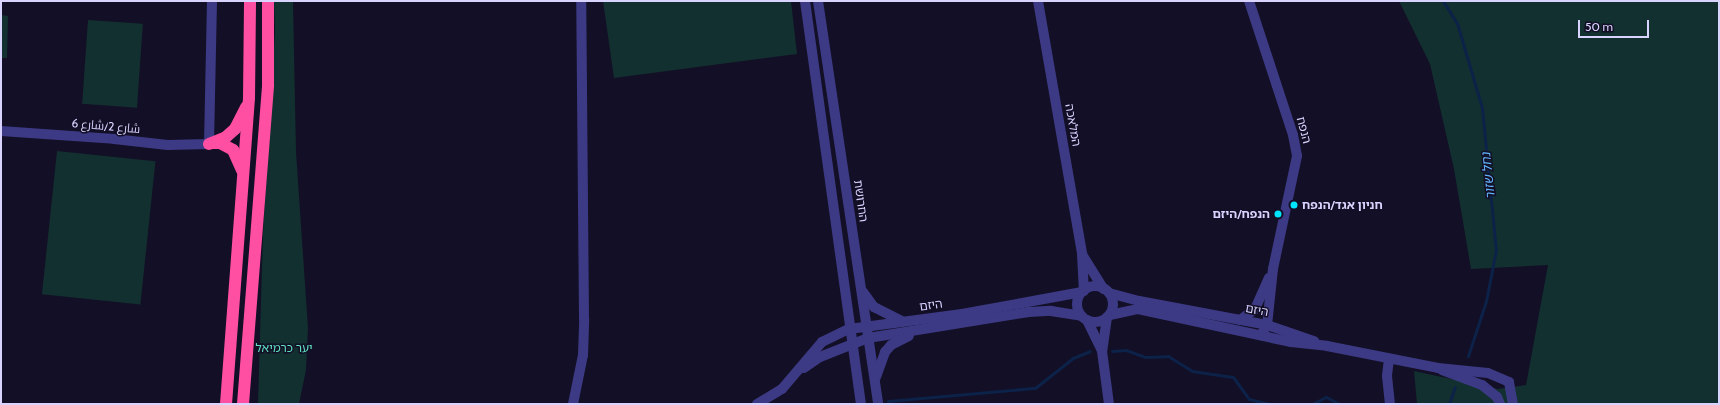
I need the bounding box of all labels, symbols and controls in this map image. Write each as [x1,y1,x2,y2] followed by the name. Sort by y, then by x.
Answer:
[1580,12,1651,38] scale bar
[1585,19,1613,34] text: 50 m
[1062,103,1084,147] street label: המלאכה
[1294,115,1314,145] street label: הנפח
[71,116,141,136] street label: شارع 2/شارع 6
[1478,152,1498,200] water label: נחל שזור
[851,179,871,223] street label: החרושת
[1302,198,1383,212] place label: חניון אגד/הנפח
[1289,200,1299,210] marker: חניון אגד/הנפח
[1212,207,1270,221] place label: הנפח/היזם
[1273,209,1283,219] marker: הנפח/היזם
[918,296,944,314] street label: היזם
[1244,301,1270,319] street label: היזם
[255,341,313,355] park label: יער כרמיאל

